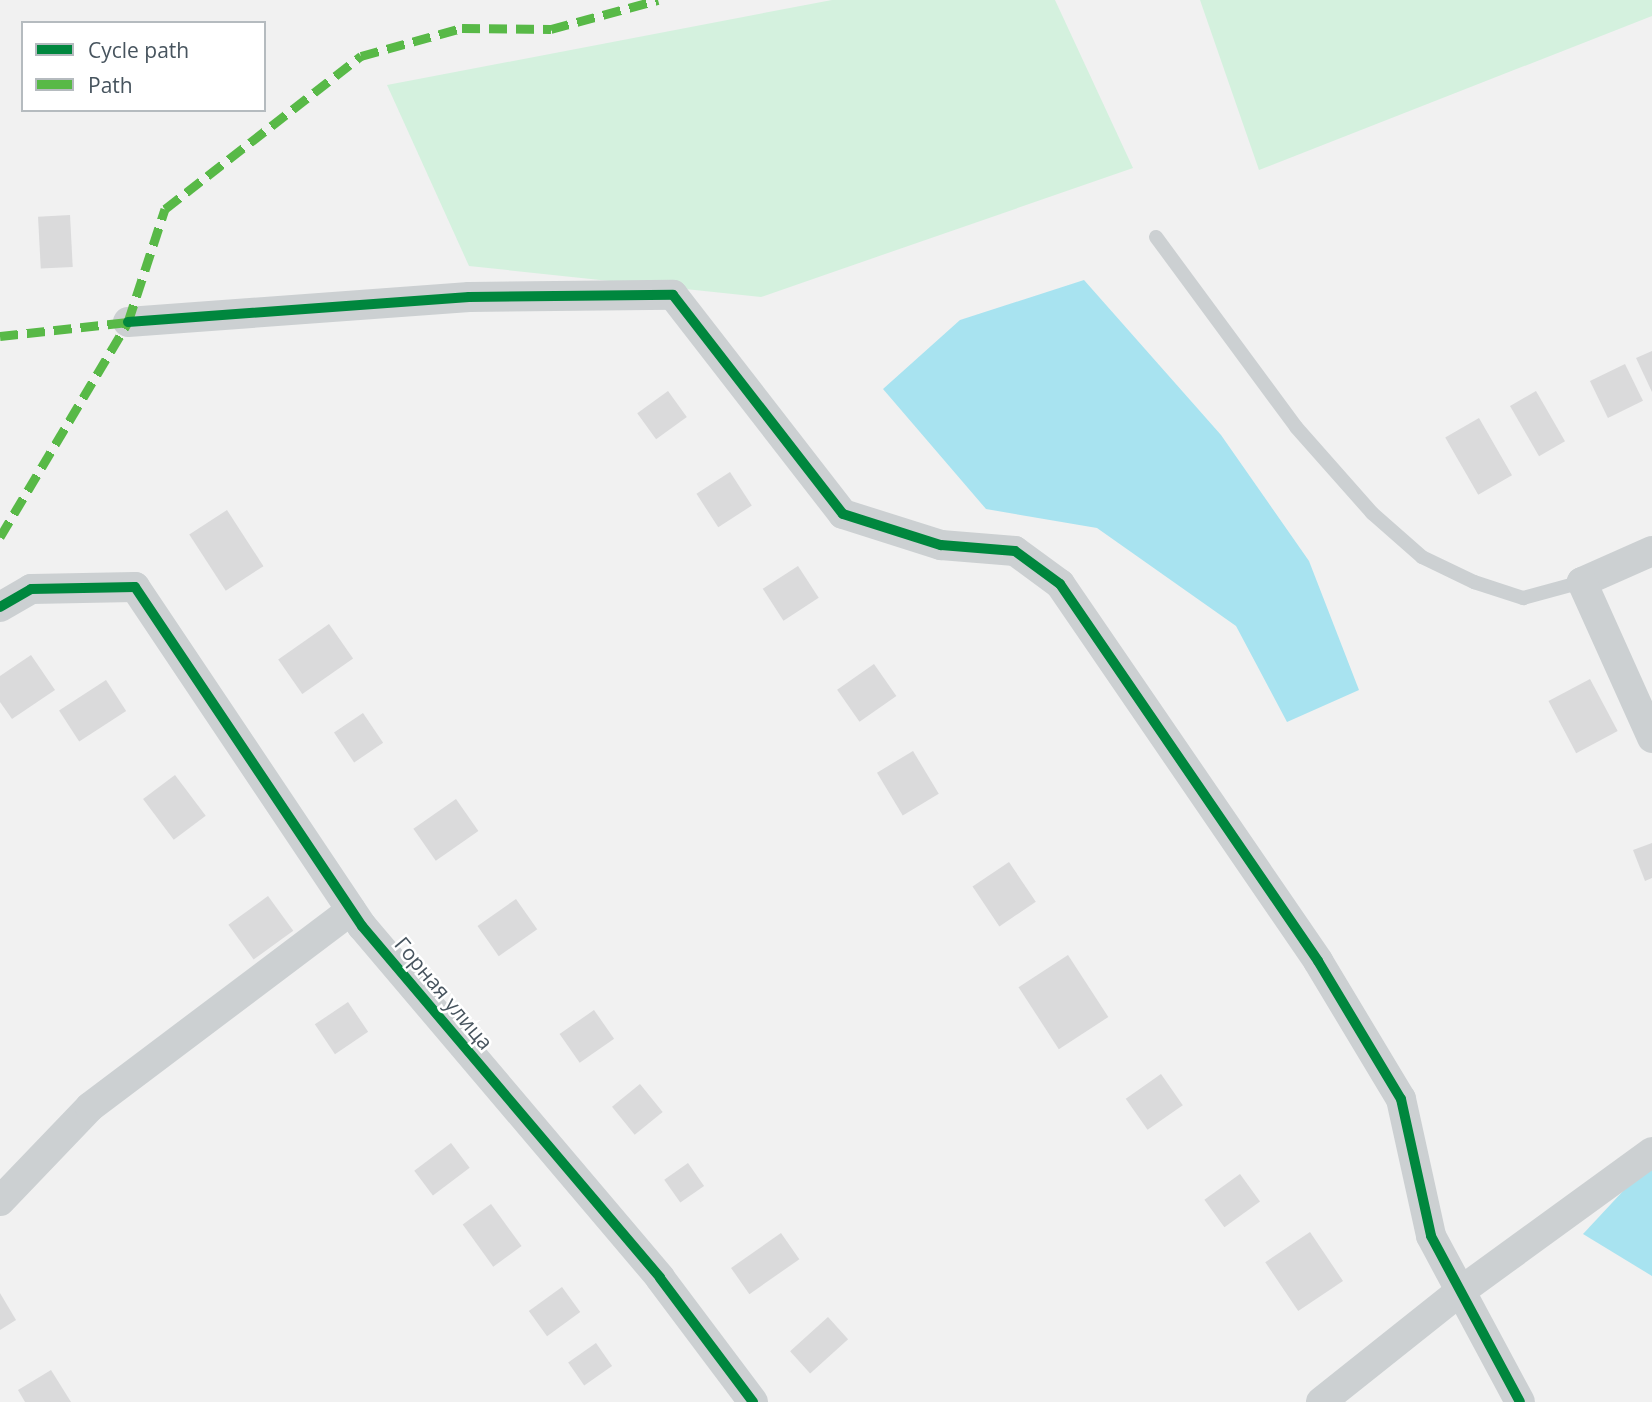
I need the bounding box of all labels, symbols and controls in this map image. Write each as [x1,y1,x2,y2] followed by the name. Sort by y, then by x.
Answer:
[21,21,266,112] legend
[88,36,189,64] text: Cycle path
[88,71,133,99] text: Path
[390,932,498,1054] street label: Горная улица

